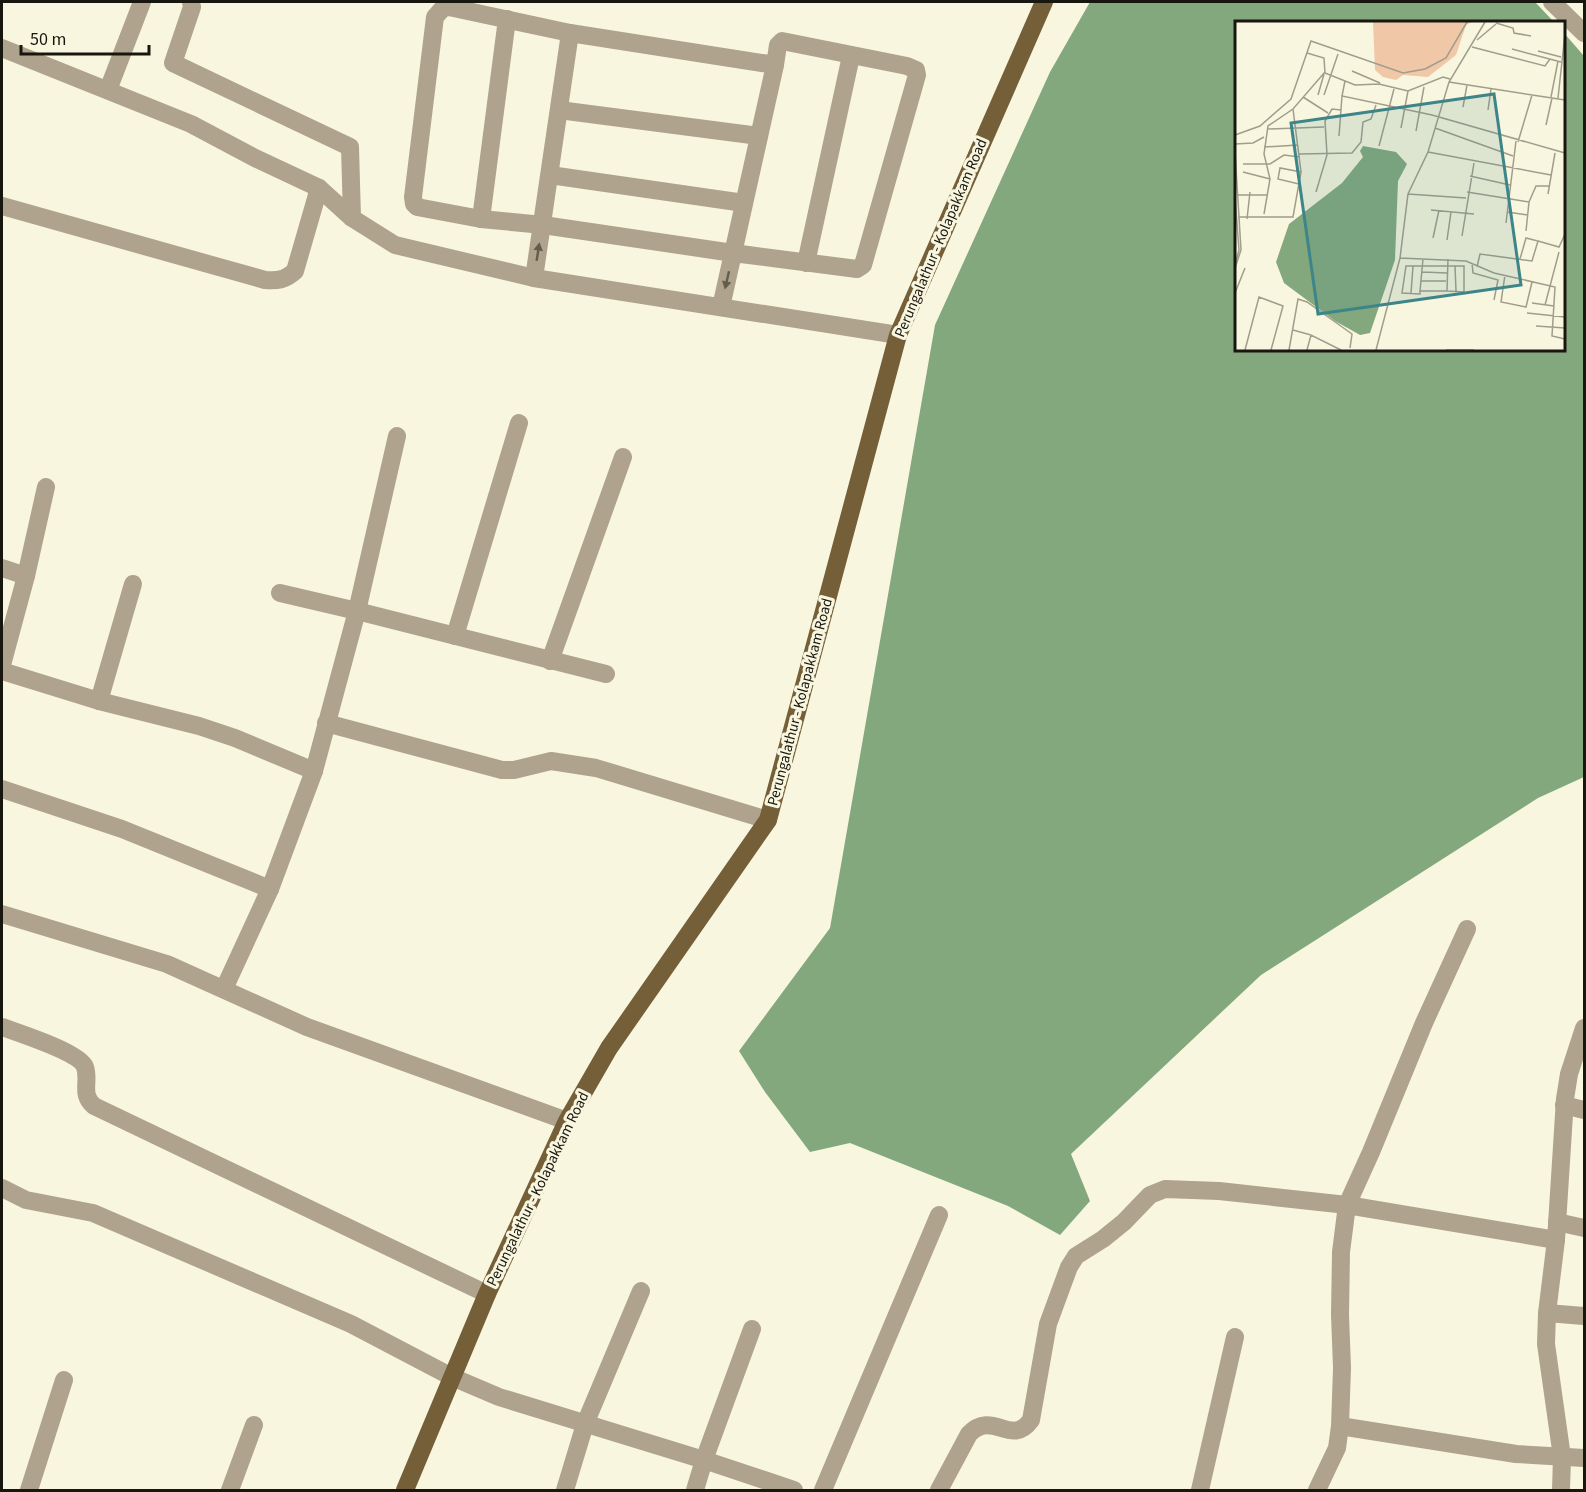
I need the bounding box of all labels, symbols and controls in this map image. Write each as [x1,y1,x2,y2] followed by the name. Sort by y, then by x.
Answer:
[21,18,148,56] scale bar
[1235,21,1565,351] inset map
[30,27,66,52] text: 50 m
[890,135,992,341] street label: Perungalathur - Kolapakkam Road
[534,242,543,261] one-way arrow
[721,271,731,289] one-way arrow
[762,596,838,808] street label: Perungalathur - Kolapakkam Road
[482,1088,594,1290] street label: Perungalathur - Kolapakkam Road

